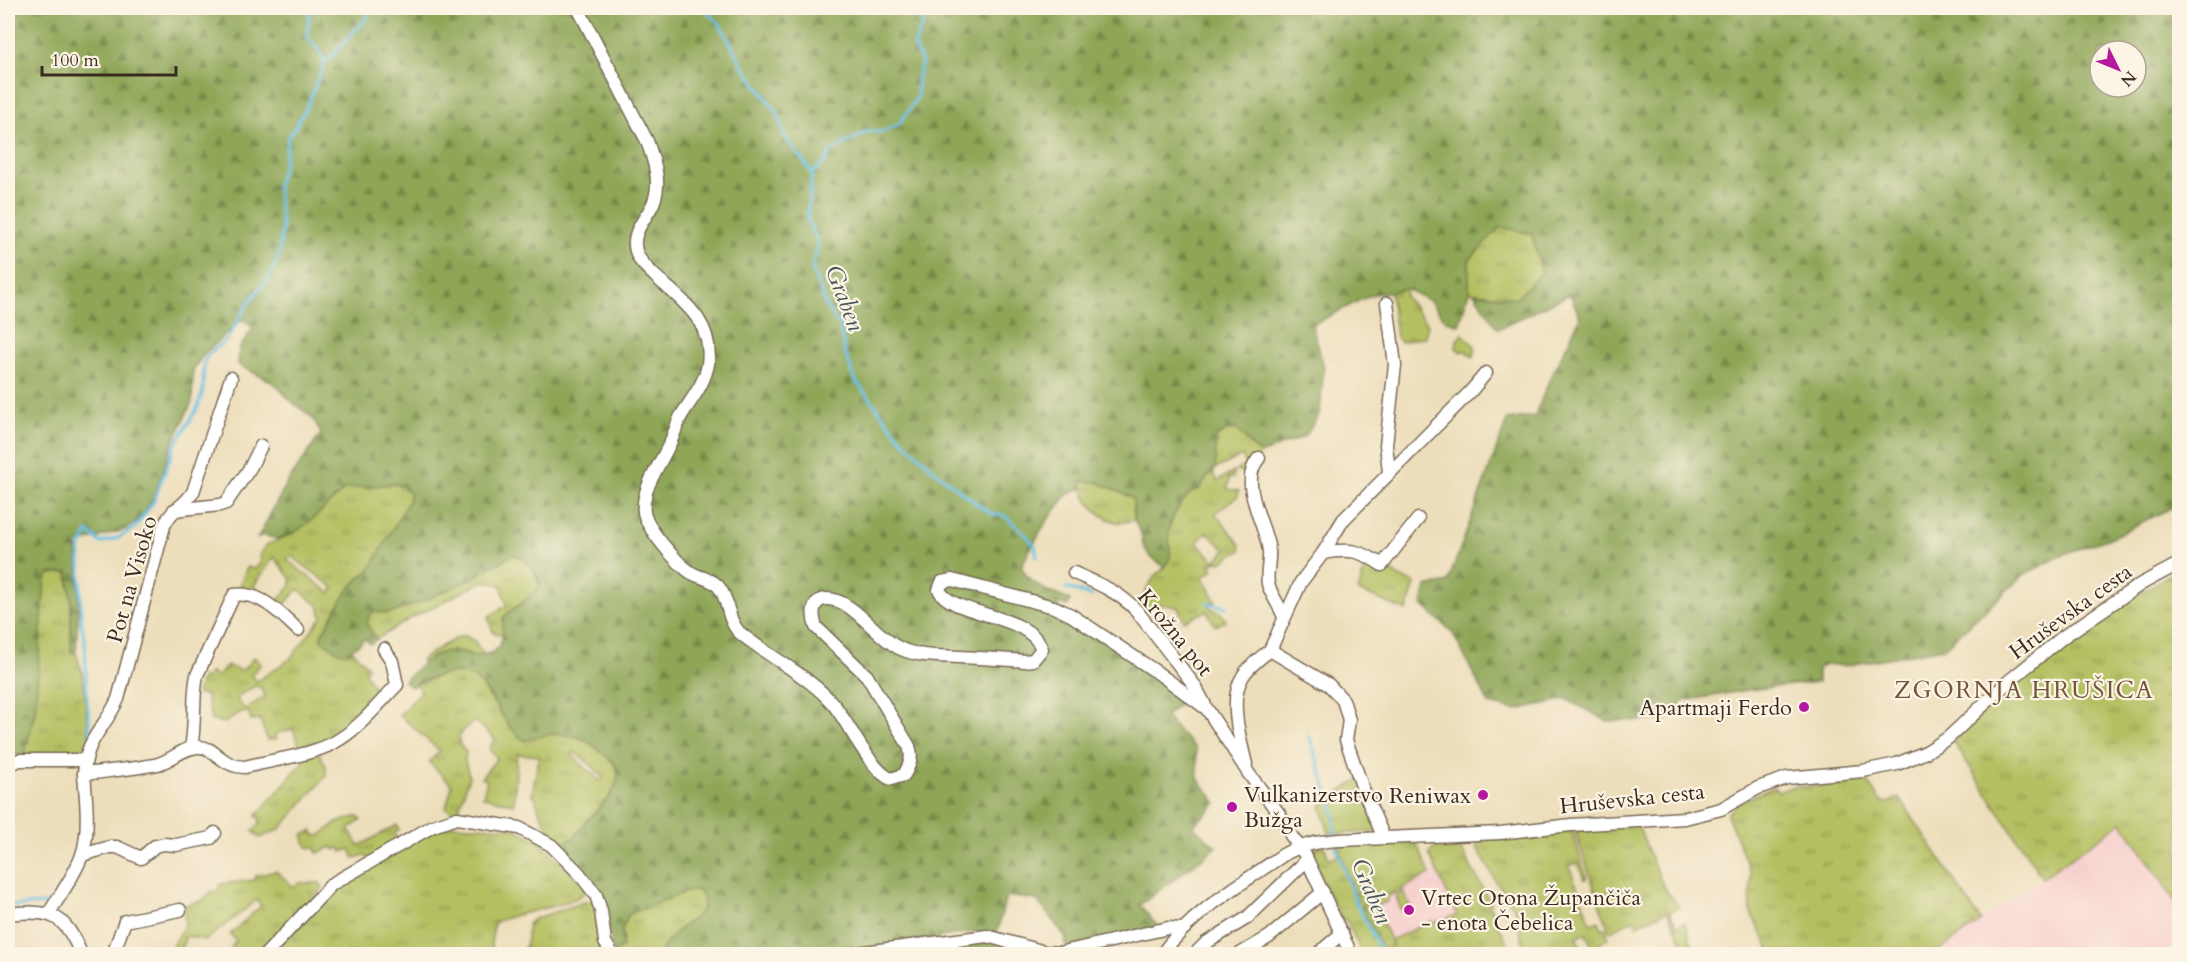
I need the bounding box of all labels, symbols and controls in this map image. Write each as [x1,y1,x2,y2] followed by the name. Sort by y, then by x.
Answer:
[42,39,176,77] scale bar
[2088,39,2148,99] north arrow
[51,48,99,73] text: 100 m
[2115,66,2141,91] text: N
[817,260,872,336] water label: Graben
[99,512,164,646] street label: Pot na Visoko
[2003,557,2139,667] street label: Hruševska cesta
[1131,583,1220,683] street label: Krožna pot
[1894,674,2154,707] district label: ZGORNJA HRUŠICA
[1640,693,1792,723] place label: Apartmaji Ferdo
[1797,700,1811,714] marker: Apartmaji Ferdo
[1558,776,1706,822] street label: Hruševska cesta
[1244,780,1383,835] place label: Vulkanizerstvo Bužga
[1389,781,1471,811] place label: Reniwax
[1476,788,1490,802] marker: Reniwax
[1225,800,1239,814] marker: Vulkanizerstvo Bužga
[1343,853,1400,929] water label: Graben
[1421,883,1642,938] place label: Vrtec Otona Župančiča - enota Čebelica
[1402,903,1416,917] marker: Vrtec Otona Župančiča - enota Čebelica

